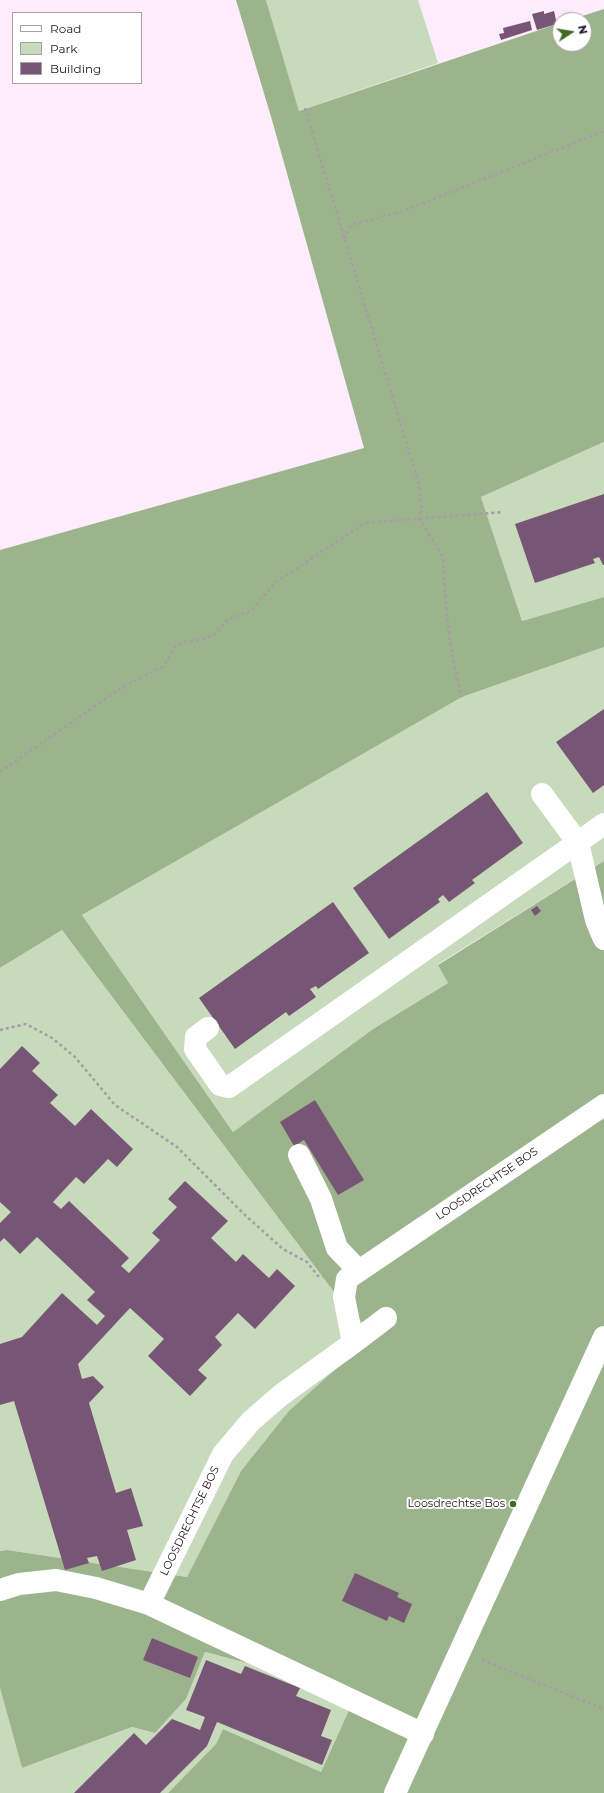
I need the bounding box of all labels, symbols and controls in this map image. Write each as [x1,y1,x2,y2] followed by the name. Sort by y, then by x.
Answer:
[12,12,142,84] legend
[552,12,592,52] north arrow
[50,21,81,36] text: Road
[575,24,591,36] text: N
[50,41,77,56] text: Park
[50,61,101,76] text: Building
[434,1145,540,1223] street label: LOOSDRECHTSE BOS
[158,1464,222,1578] street label: LOOSDRECHTSE BOS
[408,1497,505,1511] place label: Loosdrechtse Bos
[508,1499,518,1509] marker: Loosdrechtse Bos

